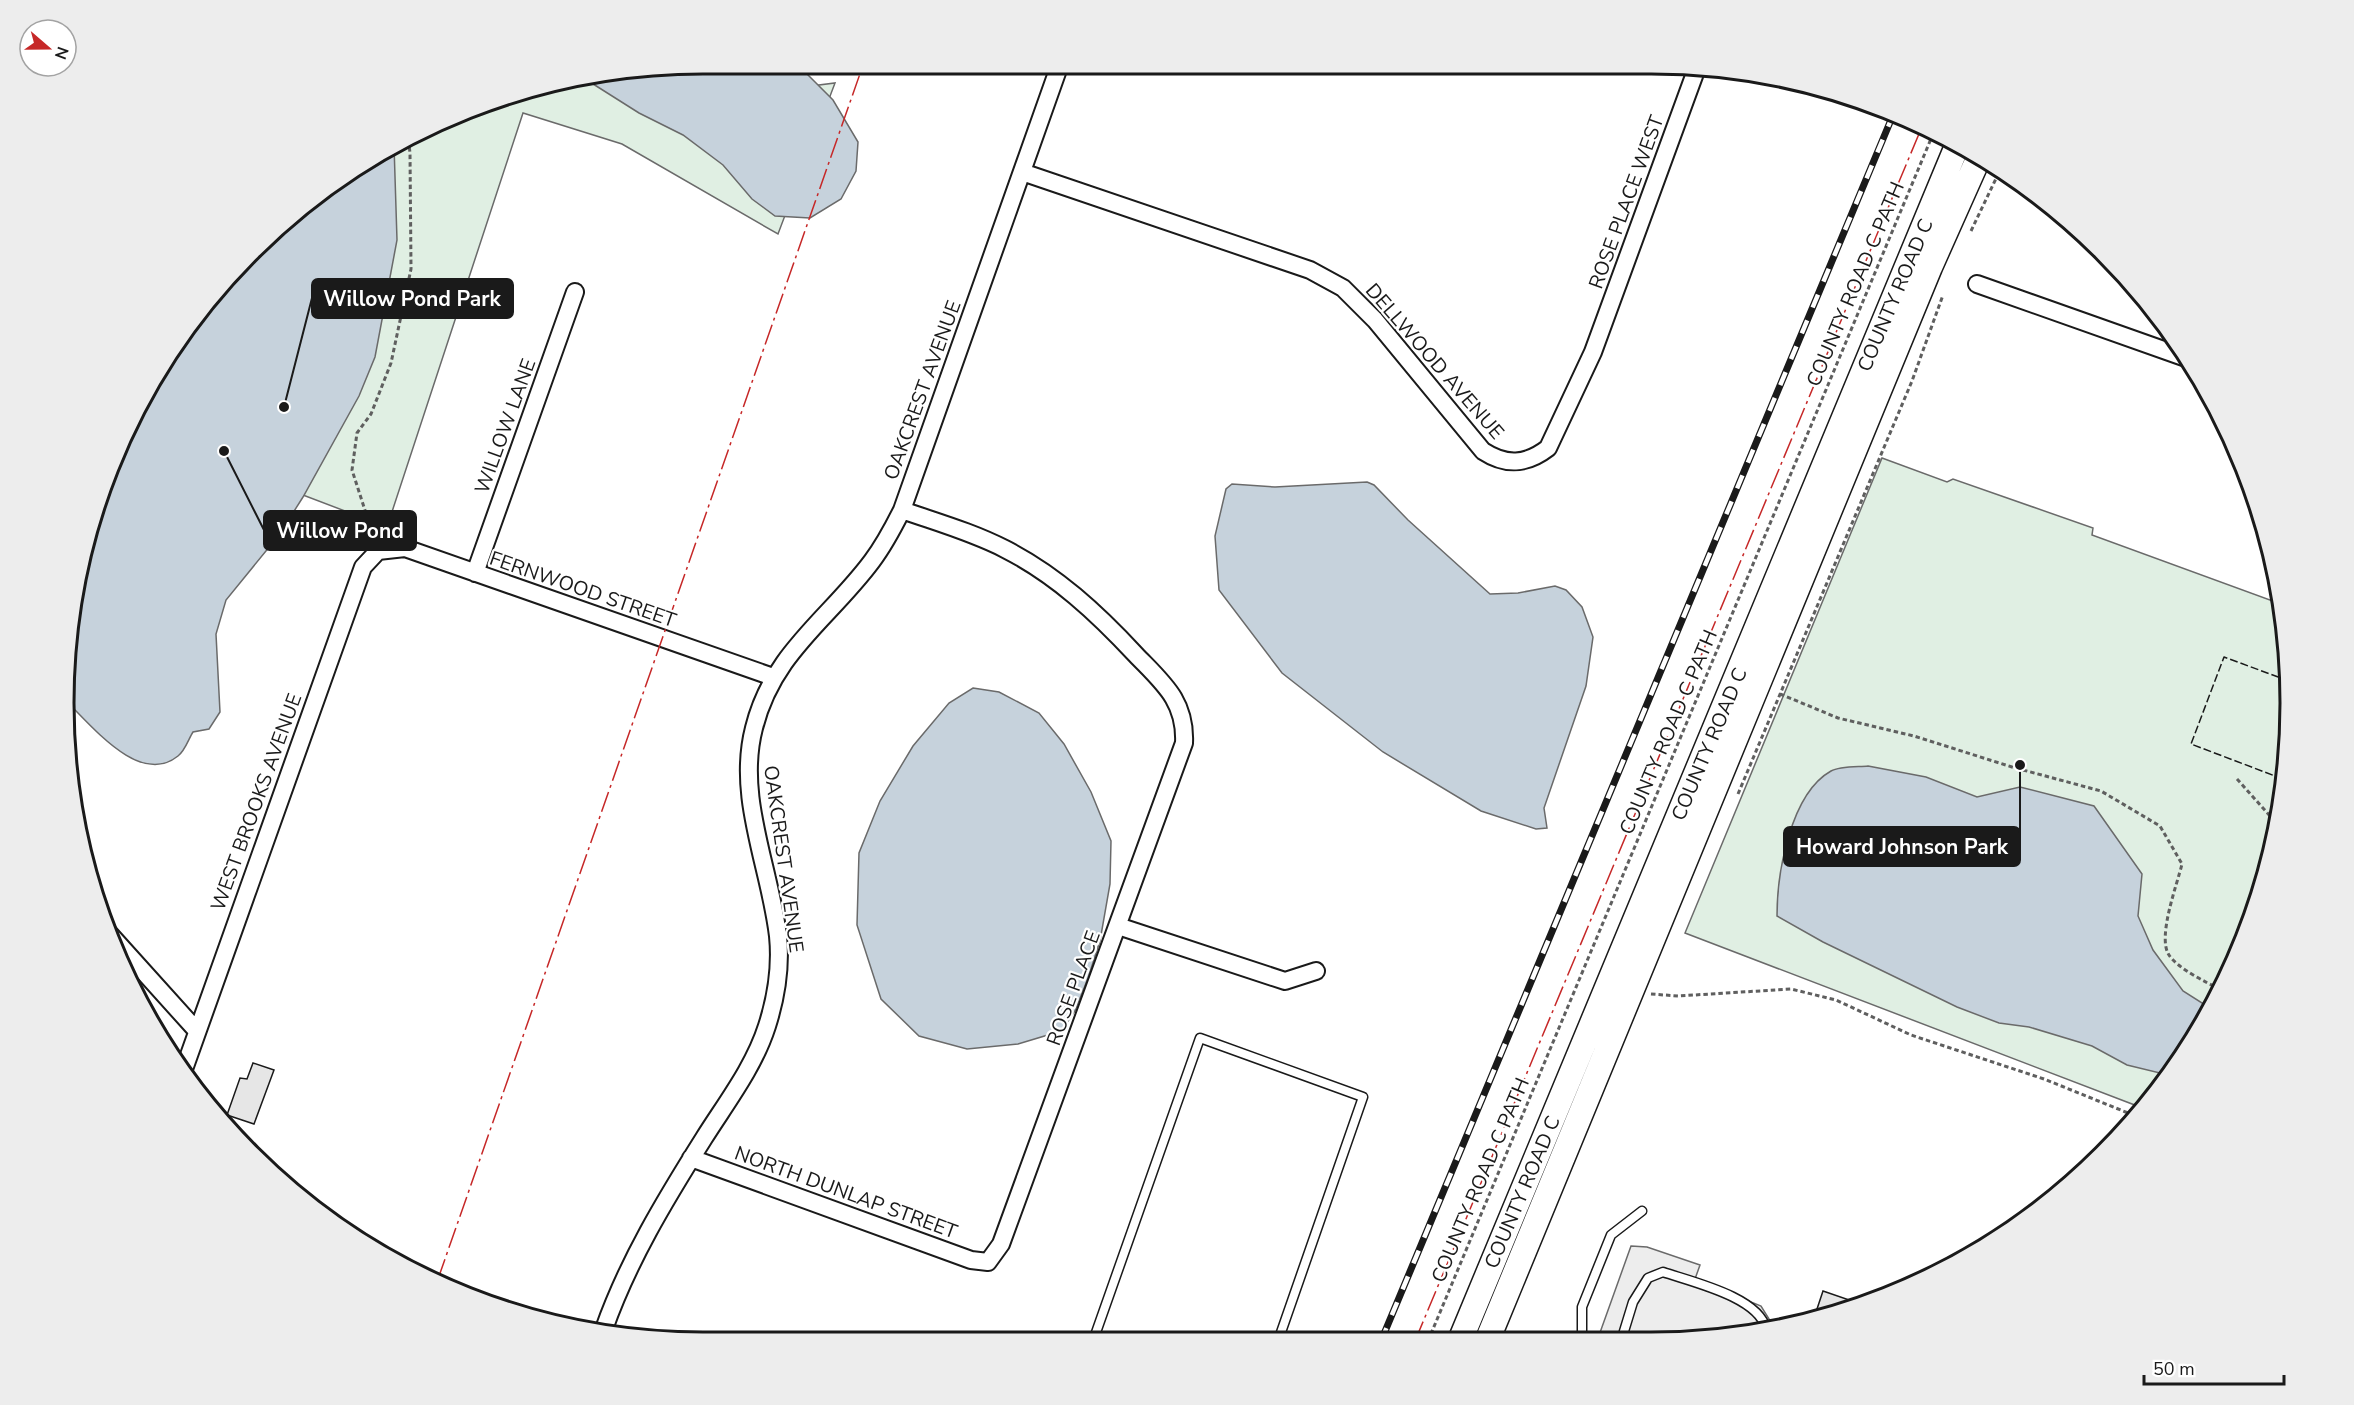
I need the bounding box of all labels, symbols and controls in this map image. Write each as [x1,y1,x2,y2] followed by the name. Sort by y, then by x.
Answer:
[18,18,78,78] north arrow
[49,43,74,62] text: N
[1582,112,1670,293] street label: ROSE PLACE WEST
[1801,178,1909,390] street label: COUNTY ROAD C PATH
[1852,215,1938,375] street label: COUNTY ROAD C
[1359,278,1510,445] street label: DELLWOOD AVENUE
[312,279,513,318] callout: Willow Pond Park
[323,285,501,313] text: Willow Pond Park
[877,297,967,484] street label: OAKCREST AVENUE
[469,355,542,497] street label: WILLOW LANE
[264,511,416,550] callout: Willow Pond
[276,517,404,545] text: Willow Pond
[486,545,680,634] street label: FERNWOOD STREET
[1614,626,1722,838] street label: COUNTY ROAD C PATH
[1666,664,1752,824] street label: COUNTY ROAD C
[205,690,308,915] street label: WEST BROOKS AVENUE
[757,764,810,955] street label: OAKCREST AVENUE
[1784,827,2020,866] callout: Howard Johnson Park
[1796,833,2009,861] text: Howard Johnson Park
[1040,927,1107,1049] street label: ROSE PLACE
[1426,1074,1534,1286] street label: COUNTY ROAD C PATH
[1479,1112,1565,1272] street label: COUNTY ROAD C
[731,1140,961,1245] street label: NORTH DUNLAP STREET
[2144,1348,2284,1386] scale bar
[2153,1357,2195,1381] text: 50 m

